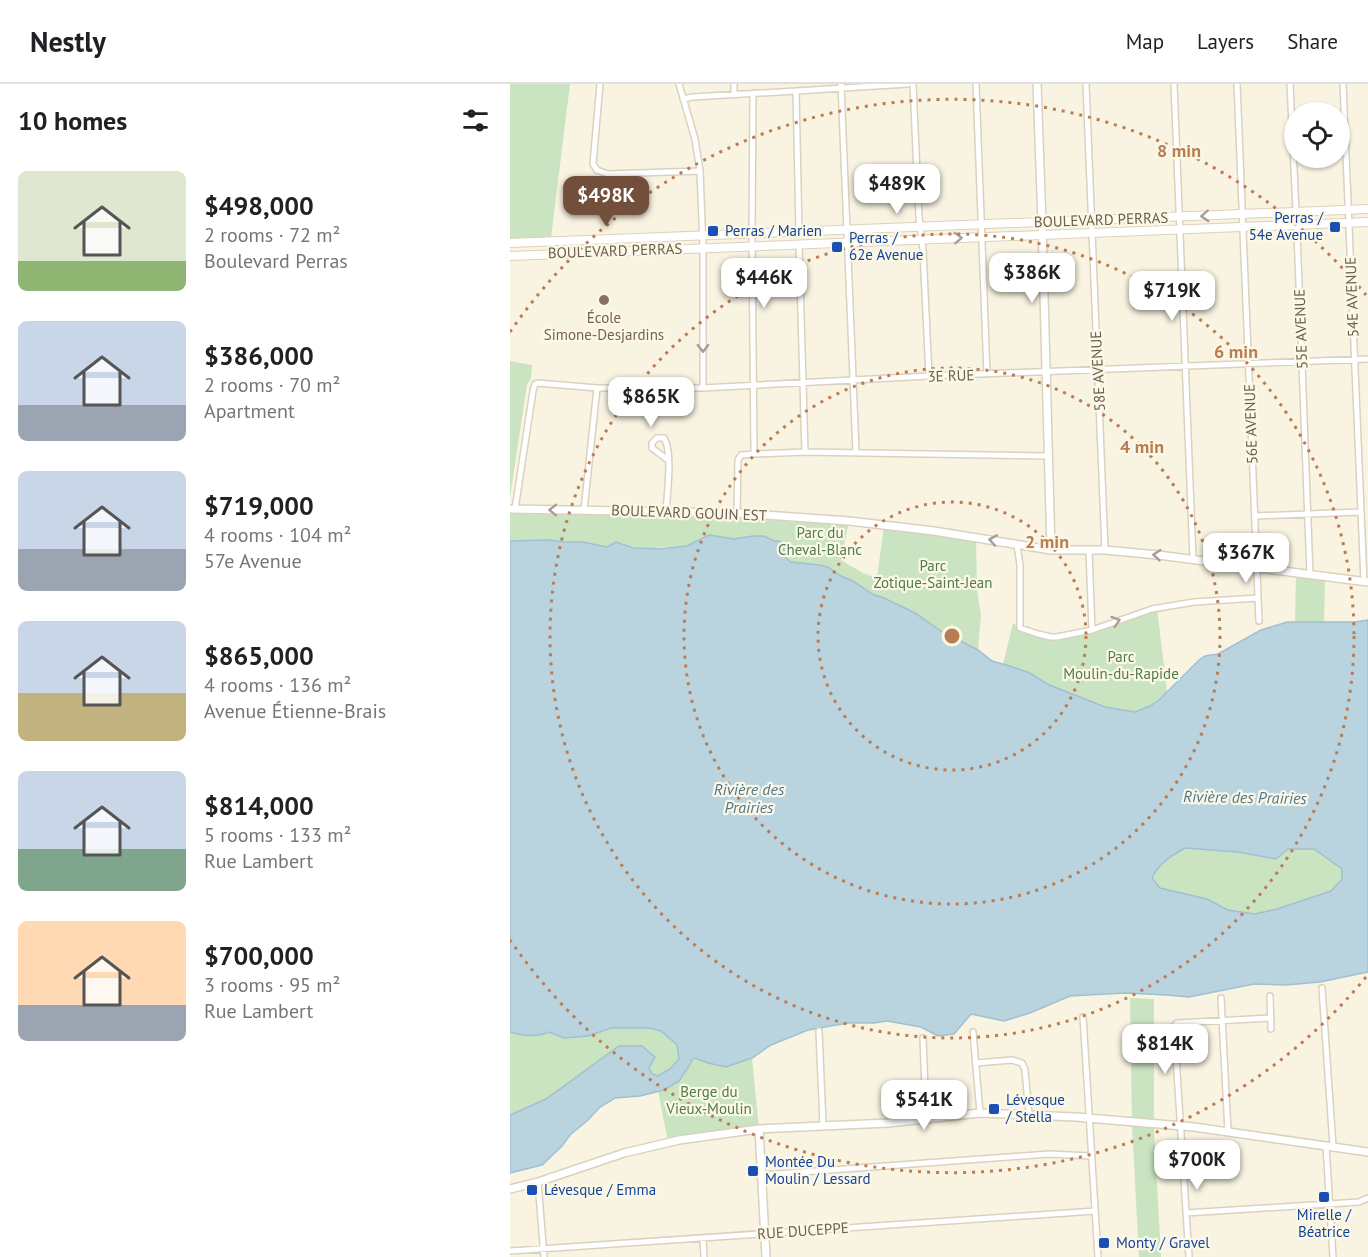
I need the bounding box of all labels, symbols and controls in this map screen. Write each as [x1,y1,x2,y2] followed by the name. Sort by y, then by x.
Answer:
[30,23,106,60] text: Nestly
[1126,28,1164,55] text: Map
[1197,28,1254,55] text: Layers
[1287,28,1338,55] text: Share
[1284,102,1350,168] map controls
[1284,102,1350,168] button: locate
[18,104,127,137] text: 10 homes
[459,104,492,137] icon: filters
[1157,139,1201,162] text: 8 min
[855,164,939,215] pin: $489K
[868,170,926,196] text: $489K
[564,176,648,227] pin: $498K
[577,182,635,208] text: $498K
[204,189,314,222] text: $498,000
[66,195,138,267] icon: home
[1033,208,1169,231] street label: BOULEVARD PERRAS
[1249,208,1324,244] place label: Perras / 54e Avenue
[1200,209,1209,222] one-way arrow
[1328,220,1342,234] marker: Perras / 54e Avenue
[725,221,822,240] place label: Perras / Marien
[204,222,340,248] text: 2 rooms · 72 m²
[706,224,720,238] marker: Perras / Marien
[849,228,923,264] place label: Perras / 62e Avenue
[953,232,962,244] one-way arrow
[547,239,683,262] street label: BOULEVARD PERRAS
[830,240,844,254] marker: Perras / 62e Avenue
[204,248,348,274] text: Boulevard Perras
[990,253,1074,304] pin: $386K
[1341,256,1362,338] street label: 54E AVENUE
[722,258,806,309] pin: $446K
[1003,259,1061,285] text: $386K
[735,264,793,290] text: $446K
[1130,271,1214,322] pin: $719K
[1143,277,1201,303] text: $719K
[1290,288,1311,370] street label: 55E AVENUE
[597,293,611,307] marker: École Simone-Desjardins
[544,308,664,344] place label: École Simone-Desjardins
[1086,330,1109,412] street label: 58E AVENUE
[204,339,314,372] text: $386,000
[1214,340,1258,363] text: 6 min
[697,344,709,353] one-way arrow
[66,345,138,417] icon: home
[927,365,975,386] street label: 3E RUE
[204,372,340,398] text: 2 rooms · 70 m²
[609,377,693,428] pin: $865K
[622,383,680,409] text: $865K
[1240,383,1261,465] street label: 56E AVENUE
[204,398,295,424] text: Apartment
[1120,435,1164,458] text: 4 min
[204,489,314,522] text: $719,000
[66,495,138,567] icon: home
[611,500,768,525] street label: BOULEVARD GOUIN EST
[548,504,557,516] one-way arrow
[204,522,351,548] text: 4 rooms · 104 m²
[778,523,862,559] park label: Parc du Cheval-Blanc
[1025,530,1069,553] text: 2 min
[1204,533,1288,584] pin: $367K
[989,535,998,547] one-way arrow
[1217,539,1275,565] text: $367K
[204,548,302,574] text: 57e Avenue
[1152,549,1162,562] one-way arrow
[874,556,992,592] park label: Parc Zotique-Saint-Jean
[1110,616,1121,628] one-way arrow
[942,626,962,646] centre of rings
[204,639,314,672] text: $865,000
[66,645,138,717] icon: home
[1063,647,1179,683] park label: Parc Moulin-du-Rapide
[204,672,351,698] text: 4 rooms · 136 m²
[204,698,386,724] text: Avenue Étienne-Brais
[714,779,785,817] water label: Rivière des Prairies
[1183,786,1308,808] water label: Rivière des Prairies
[204,789,314,822] text: $814,000
[66,795,138,867] icon: home
[204,822,351,848] text: 5 rooms · 133 m²
[204,848,313,874] text: Rue Lambert
[204,939,314,972] text: $700,000
[66,945,138,1017] icon: home
[204,972,340,998] text: 3 rooms · 95 m²
[204,998,313,1024] text: Rue Lambert
[1123,1024,1207,1075] pin: $814K
[1136,1030,1194,1056] text: $814K
[882,1080,966,1131] pin: $541K
[665,1082,752,1118] park label: Berge du Vieux-Moulin
[895,1086,953,1112] text: $541K
[1005,1090,1065,1126] place label: Lévesque / Stella
[987,1102,1001,1116] marker: Lévesque / Stella
[1155,1140,1239,1191] pin: $700K
[1168,1146,1226,1172] text: $700K
[765,1152,871,1188] place label: Montée Du Moulin / Lessard
[746,1164,760,1178] marker: Montée Du Moulin / Lessard
[544,1180,656,1199] place label: Lévesque / Emma
[525,1183,539,1197] marker: Lévesque / Emma
[1317,1190,1331,1204] marker: Mirelle / Béatrice
[1297,1205,1352,1241] place label: Mirelle / Béatrice
[757,1218,849,1243] street label: RUE DUCEPPE
[1116,1233,1210,1252] place label: Monty / Gravel
[1097,1236,1111,1250] marker: Monty / Gravel

